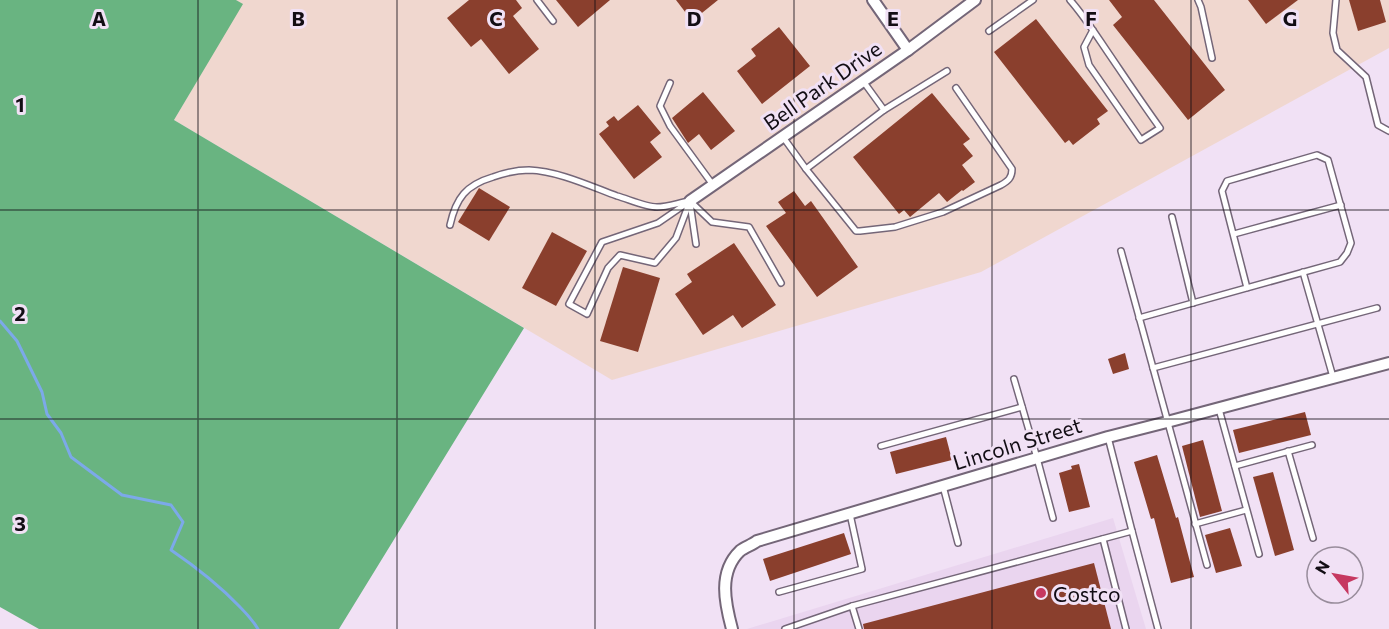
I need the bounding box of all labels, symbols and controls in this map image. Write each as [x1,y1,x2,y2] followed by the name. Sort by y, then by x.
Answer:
[92,6,106,30] text: A
[291,6,305,30] text: B
[489,6,503,30] text: C
[687,6,701,30] text: D
[887,6,899,30] text: E
[1085,6,1097,30] text: F
[1283,6,1297,30] text: G
[758,35,886,135] street label: Bell Park Drive
[15,92,25,116] text: 1
[14,301,26,325] text: 2
[950,412,1084,474] street label: Lincoln Street
[14,511,26,535] text: 3
[1305,545,1365,605] north arrow
[1310,557,1333,577] text: N
[1053,581,1121,606] place label: Costco
[1034,586,1048,600] marker: Costco

